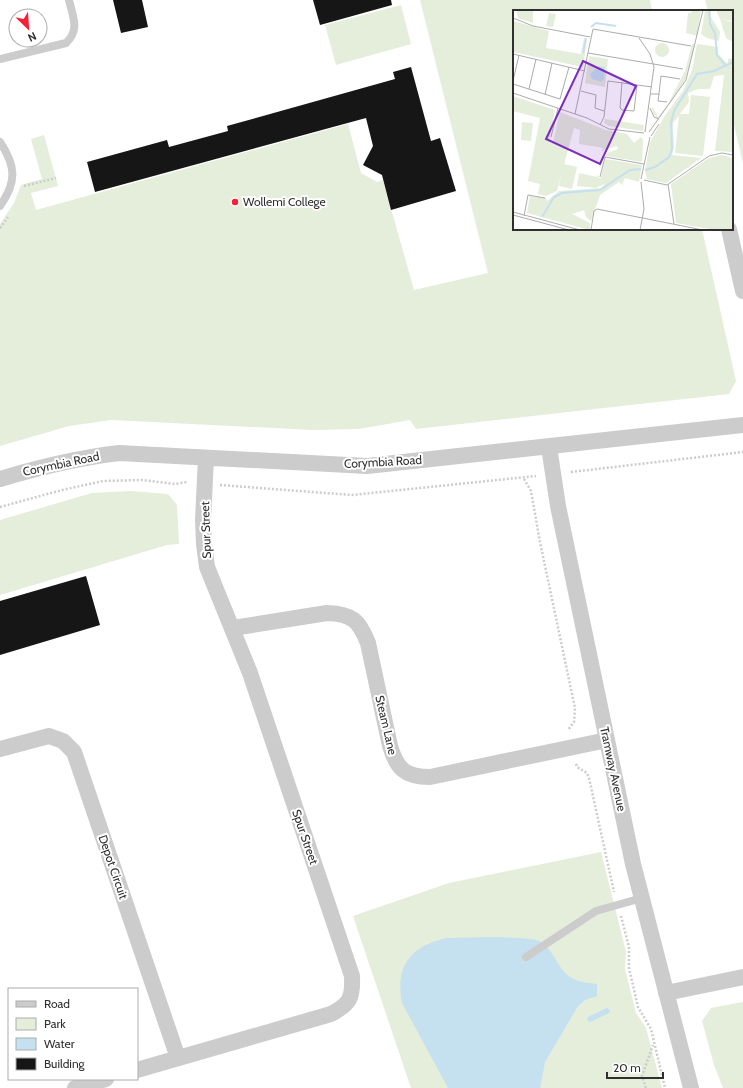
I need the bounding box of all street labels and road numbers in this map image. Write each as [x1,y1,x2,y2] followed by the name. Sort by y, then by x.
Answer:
[21,448,101,479] street label: Corymbia Road
[344,452,422,471] street label: Corymbia Road
[197,501,214,559] street label: Spur Street
[372,694,401,756] street label: Steam Lane
[597,725,630,813] street label: Tramway Avenue
[289,807,322,866] street label: Spur Street
[95,833,131,901] street label: Depot Circuit

